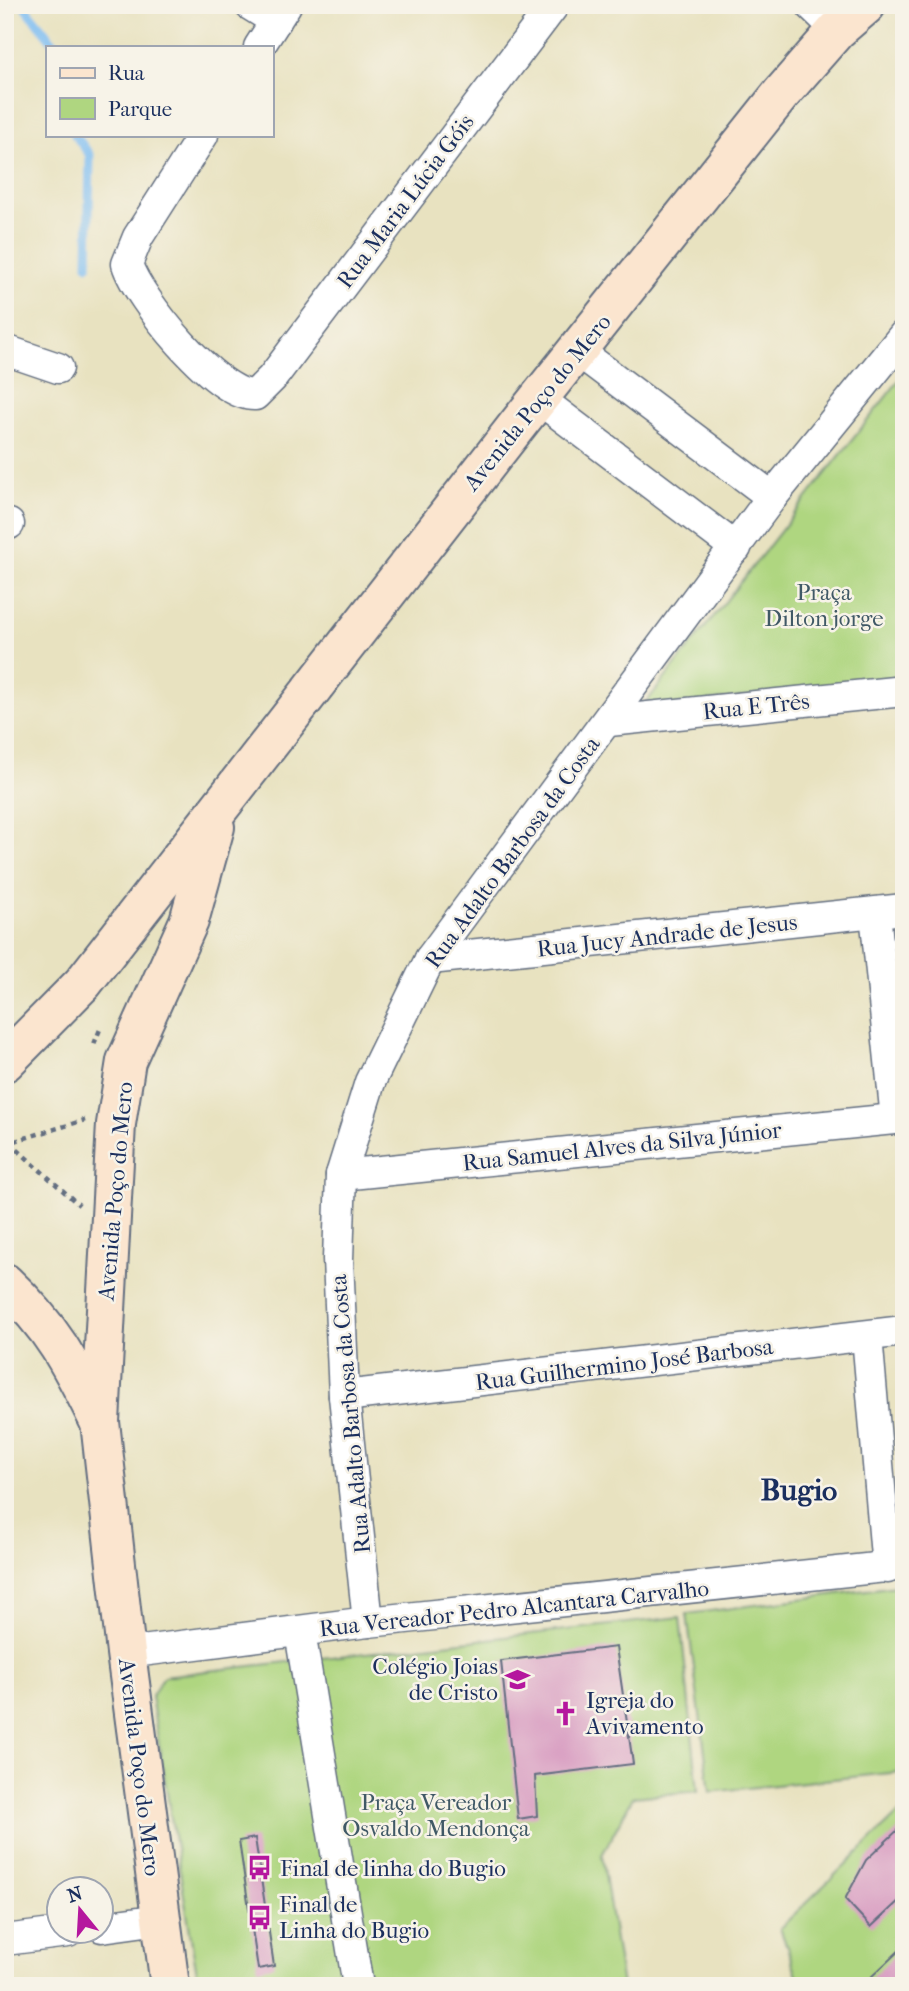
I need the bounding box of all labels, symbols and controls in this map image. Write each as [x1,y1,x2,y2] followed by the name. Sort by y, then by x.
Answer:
[46,46,273,136] legend
[108,61,145,85] text: Rua
[108,97,172,121] text: Parque
[331,109,480,294] street label: Rua Maria Lúcia Góis
[457,309,617,497] street label: Avenida Poço do Mero
[764,579,884,632] park label: Praça Dilton jorge
[701,687,811,726] street label: Rua E Três
[419,731,606,973] street label: Rua Adalto Barbosa da Costa
[536,908,799,963] street label: Rua Jucy Andrade de Jesus
[92,1081,139,1302] street label: Avenida Poço do Mero
[461,1116,783,1177] street label: Rua Samuel Alves da Silva Júnior
[325,1273,376,1554] street label: Rua Adalto Barbosa da Costa
[474,1333,775,1396] street label: Rua Guilhermino José Barbosa
[761,1473,837,1508] district label: Bugio
[318,1575,710,1642] street label: Rua Vereador Pedro Alcantara Carvalho
[372,1653,498,1706] place label: Colégio Joias de Cristo
[113,1656,166,1878] street label: Avenida Poço do Mero
[504,1665,532,1693] school or university icon: Colégio Joias de Cristo
[585,1687,704,1740] place label: Igreja do Avivamento
[552,1699,580,1727] church icon: Igreja do Avivamento
[342,1789,530,1842] park label: Praça Vereador Osvaldo Mendonça
[246,1854,274,1882] bus stop icon: Final de linha do Bugio
[280,1855,506,1882] place label: Final de linha do Bugio
[46,1876,116,1946] north arrow
[65,1882,86,1907] text: N
[279,1891,429,1944] place label: Final de Linha do Bugio
[245,1903,273,1931] bus stop icon: Final de Linha do Bugio

